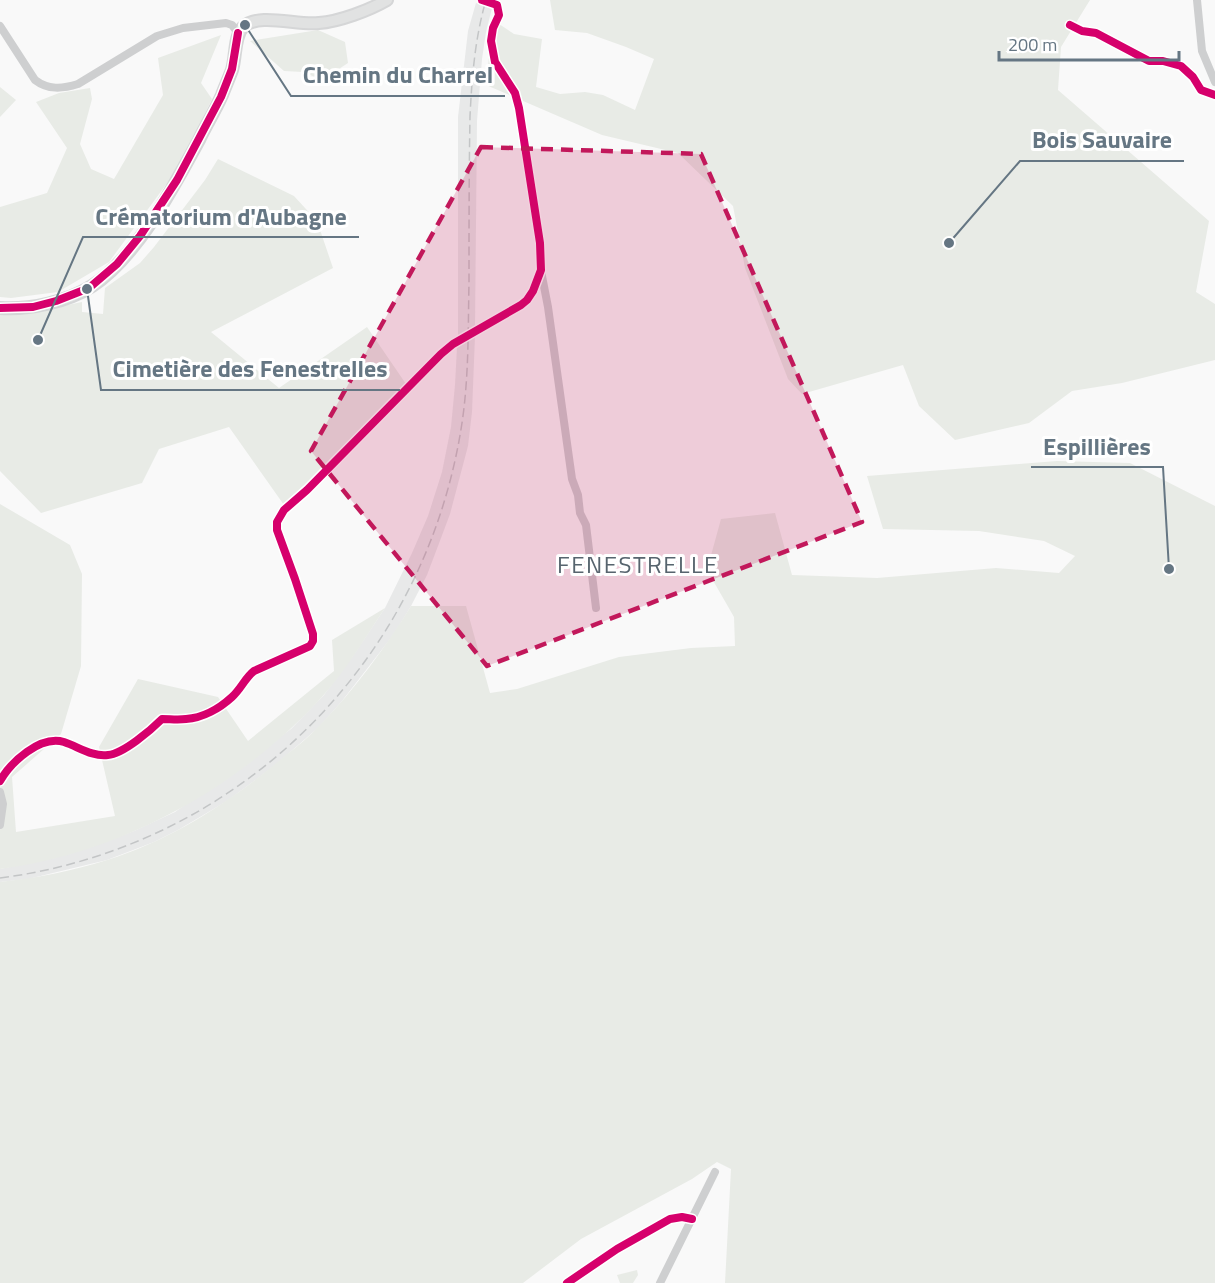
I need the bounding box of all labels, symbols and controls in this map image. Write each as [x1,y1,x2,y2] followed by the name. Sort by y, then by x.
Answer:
[999,24,1179,62] scale bar
[1008,31,1057,58] text: 200 m
[291,54,505,96] callout: Chemin du Charrel
[303,56,493,92] text: Chemin du Charrel
[1020,119,1184,161] callout: Bois Sauvaire
[1032,121,1172,157] text: Bois Sauvaire
[83,195,359,237] callout: Crématorium d'Aubagne
[95,198,347,234] text: Crématorium d'Aubagne
[101,348,400,390] callout: Cimetière des Fenestrelles
[112,350,388,386] text: Cimetière des Fenestrelles
[1031,425,1163,467] callout: Espillières
[1043,428,1151,464] text: Espillières
[557,546,719,582] district label: FENESTRELLE

